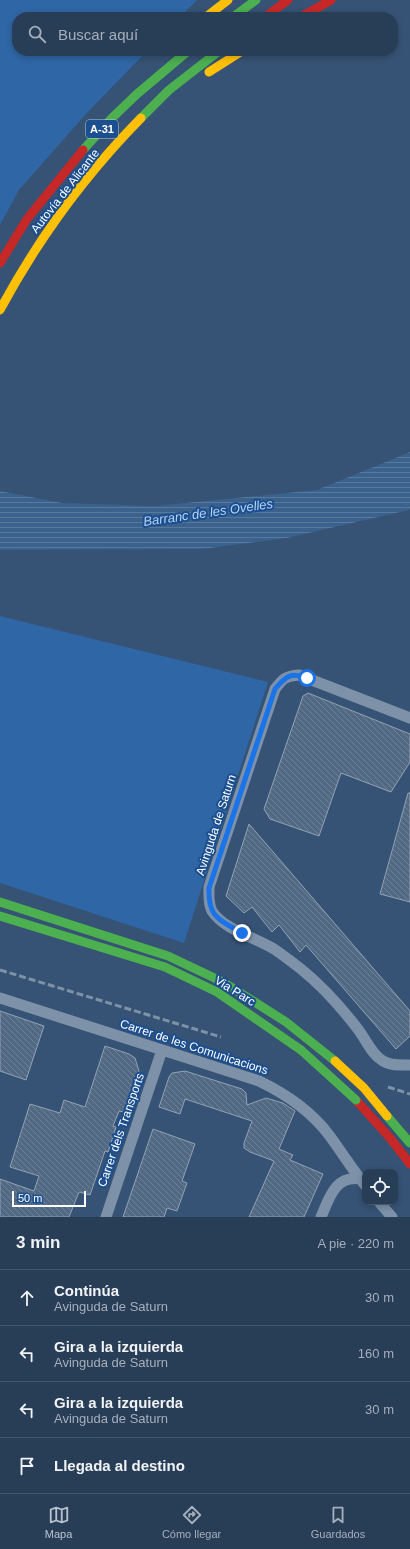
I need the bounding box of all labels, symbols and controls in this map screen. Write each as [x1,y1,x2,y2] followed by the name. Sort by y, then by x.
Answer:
[12,12,398,56] search box
[26,23,48,45] icon: search
[58,26,138,43] text: Buscar aquí
[86,120,118,138] road number: A-31
[28,146,102,236] street label: Autovía de Alicante
[142,496,274,529] water label: Barranc de les Ovelles
[298,669,316,687] route start
[193,773,239,877] street label: Avinguda de Saturn
[233,924,251,942] route end
[212,973,258,1009] street label: Via Parc
[118,1016,270,1078] street label: Carrer de les Comunicacions
[95,1071,147,1189] street label: Carrer dels Transports
[362,1169,398,1205] map controls
[362,1169,398,1205] button: locate
[12,1189,86,1208] scale bar
[18,1192,42,1204] text: 50 m
[16,1233,60,1252] text: 3 min
[317,1236,394,1251] text: A pie · 220 m
[54,1282,119,1299] text: Continúa
[16,1287,38,1309] icon: ahead
[365,1290,394,1305] text: 30 m
[54,1299,168,1314] text: Avinguda de Saturn
[54,1338,183,1355] text: Gira a la izquierda
[16,1343,38,1365] icon: left
[358,1346,394,1361] text: 160 m
[54,1355,168,1370] text: Avinguda de Saturn
[54,1394,183,1411] text: Gira a la izquierda
[16,1399,38,1421] icon: left
[365,1402,394,1417] text: 30 m
[54,1411,168,1426] text: Avinguda de Saturn
[16,1455,38,1477] icon: arrive
[54,1457,185,1474] text: Llegada al destino
[45,1504,72,1540] tab: Mapa
[162,1504,221,1540] tab: Cómo llegar
[311,1504,365,1540] tab: Guardados

